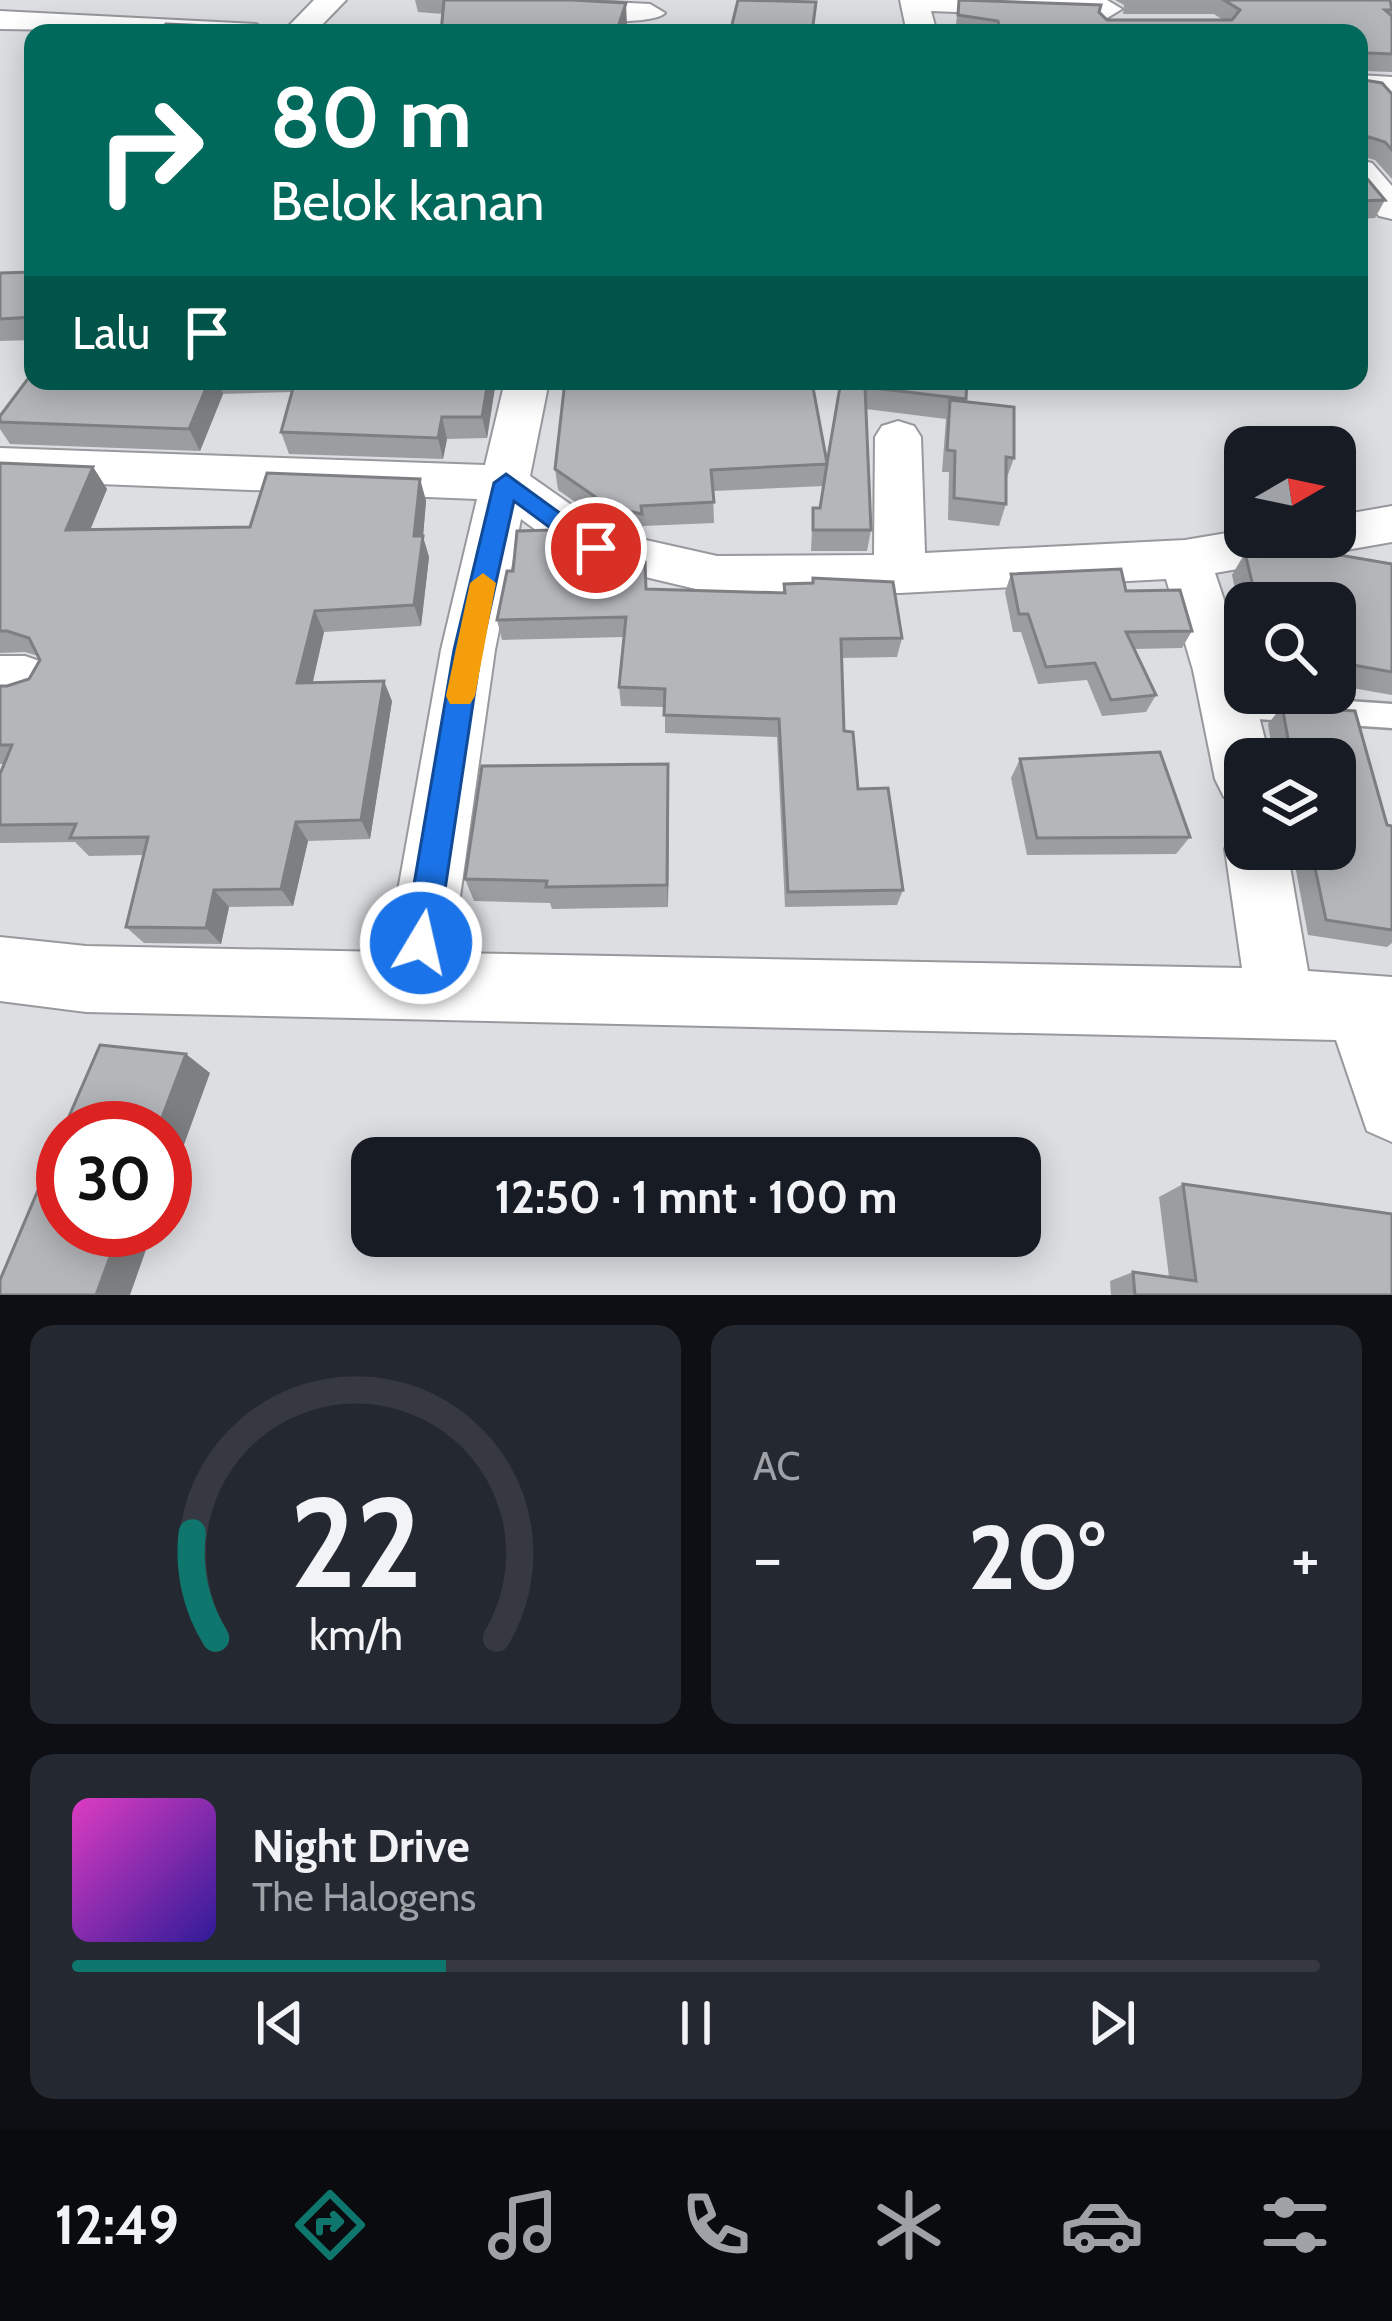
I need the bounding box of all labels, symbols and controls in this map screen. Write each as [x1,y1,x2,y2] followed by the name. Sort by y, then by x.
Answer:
[270,66,472,168] text: 80 m
[72,72,228,228] icon: right
[270,168,545,234] text: Belok kanan
[174,300,240,366] icon: arrive
[72,306,150,360] text: Lalu
[1224,426,1356,558] north arrow
[1224,426,1356,870] map controls
[545,497,647,599] pin
[563,515,629,581] icon: arrive
[1224,582,1356,714] button: search
[1224,738,1356,870] button: layers
[358,880,484,1006] position arrow
[36,1101,192,1257] speed limit sign: 30
[495,1170,897,1224] text: 12:50 · 1 mnt · 100 m
[753,1442,801,1490] text: AC
[289,1467,422,1618] text: 22
[968,1502,1105,1612] text: 20°
[753,1517,782,1598] text: −
[1291,1517,1320,1598] text: +
[309,1608,402,1660] text: km/h
[252,1819,470,1873] text: Night Drive
[252,1873,476,1921] text: The Halogens
[247,1990,313,2056] icon: previous
[663,1990,729,2056] icon: pause
[1079,1990,1145,2056] icon: next
[288,2183,372,2267] icon: directions
[481,2183,565,2267] icon: music
[674,2183,758,2267] icon: phone
[867,2183,951,2267] icon: climate
[1060,2183,1144,2267] icon: car
[1253,2183,1337,2267] icon: filters
[55,2192,179,2258] text: 12:49

